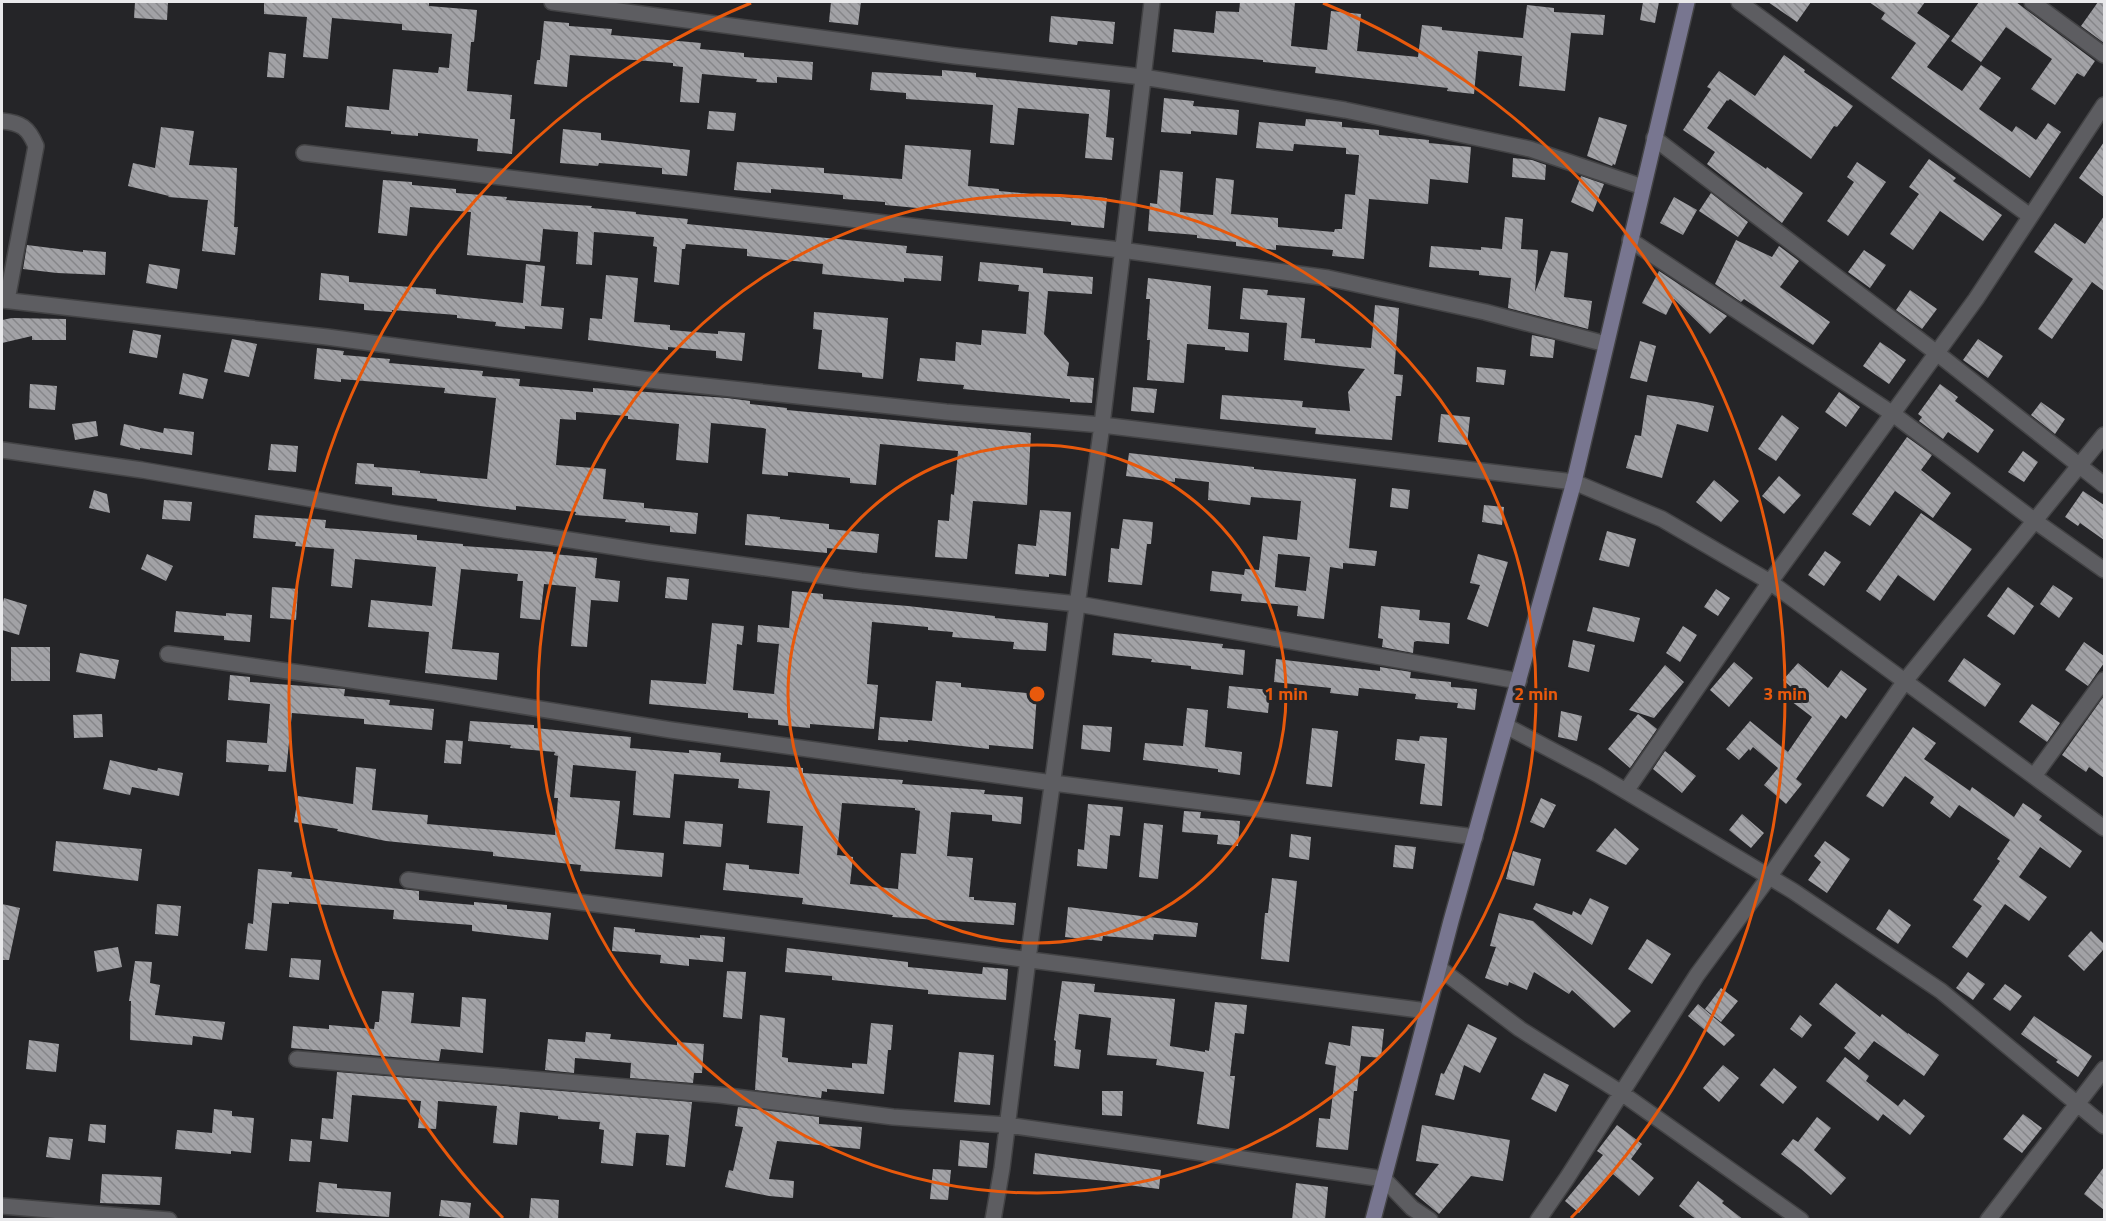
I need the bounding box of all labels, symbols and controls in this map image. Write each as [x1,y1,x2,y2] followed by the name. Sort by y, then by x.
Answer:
[1264,680,1308,707] text: 1 min
[1514,680,1558,707] text: 2 min
[1763,680,1807,707] text: 3 min
[1027,684,1047,704] centre of rings

